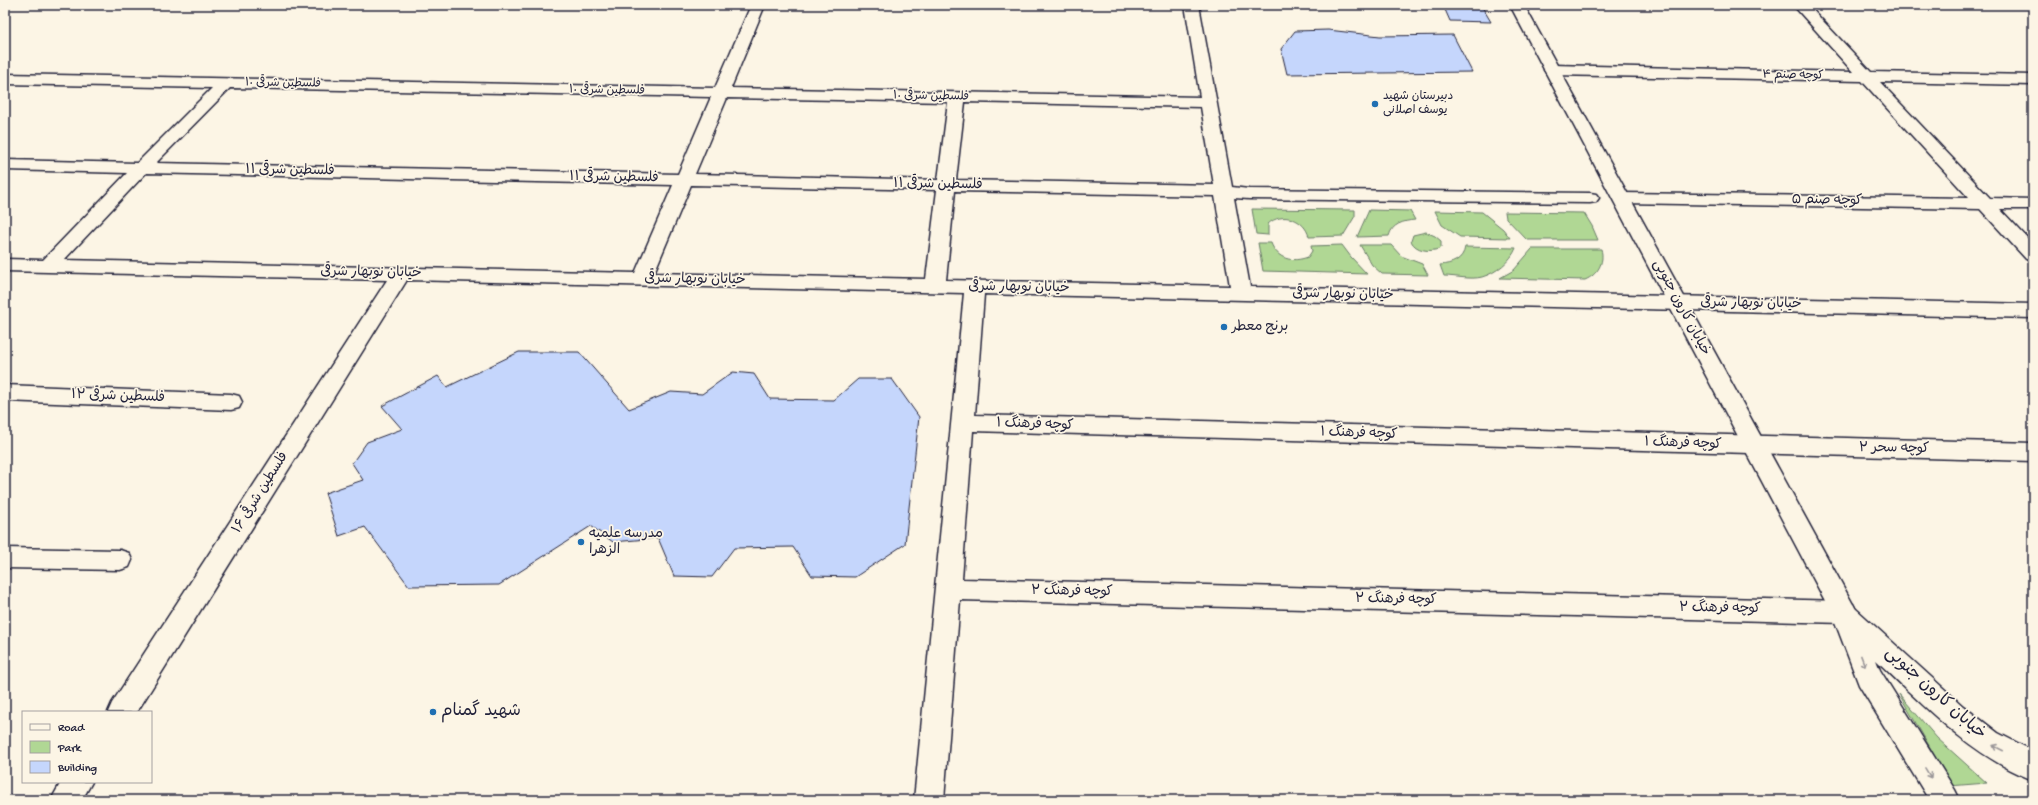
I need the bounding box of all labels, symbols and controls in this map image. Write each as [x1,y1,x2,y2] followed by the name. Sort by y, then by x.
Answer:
[1762,68,1824,84] street label: کوچه صنم ۴
[245,74,321,92] street label: فلسطین شرقی ۱۰
[569,81,645,99] street label: فلسطین شرقی ۱۰
[893,87,969,105] street label: فلسطین شرقی ۱۰
[1383,90,1453,118] place label: دبیرستان شهید یوسف اصلانی
[1370,99,1380,109] marker: دبیرستان شهید یوسف اصلانی
[245,160,335,180] street label: فلسطین شرقی ۱۱
[569,167,659,187] street label: فلسطین شرقی ۱۱
[893,174,983,194] street label: فلسطین شرقی ۱۱
[1791,192,1863,210] street label: کوچه صنم ۵
[1649,257,1713,359] street label: خیابان کارون جنوبی
[320,262,422,282] street label: خیابان نوبهار شرقی
[644,269,746,289] street label: خیابان نوبهار شرقی
[968,277,1070,297] street label: خیابان نوبهار شرقی
[1292,284,1394,304] street label: خیابان نوبهار شرقی
[1700,293,1802,313] street label: خیابان نوبهار شرقی
[1231,319,1288,336] place label: برنج معطر
[1219,322,1229,332] marker: برنج معطر
[71,385,165,407] street label: فلسطین شرقی ۱۲
[996,413,1074,435] street label: کوچه فرهنگ ۱
[1320,422,1398,444] street label: کوچه فرهنگ ۱
[1644,432,1722,454] street label: کوچه فرهنگ ۱
[1859,440,1929,458] street label: کوچه سحر ۲
[228,448,293,537] street label: فلسطین شرقی ۱۶
[589,526,663,559] place label: مدرسه علمیه الزهرا
[576,537,586,547] marker: مدرسه علمیه الزهرا
[1031,581,1113,601] street label: کوچه فرهنگ ۲
[1355,589,1437,609] street label: کوچه فرهنگ ۲
[1679,598,1761,618] street label: کوچه فرهنگ ۲
[1880,643,1990,745] street label: خیابان کارون جنوبی
[1860,655,1868,667] one-way arrow
[441,699,521,723] place label: شهید گمنام
[428,707,438,717] marker: شهید گمنام
[22,711,152,783] legend
[58,722,85,736] text: Road
[57,742,83,756] text: Park
[1993,743,2005,751] one-way arrow
[57,762,97,776] text: Building
[1925,767,1933,779] one-way arrow

